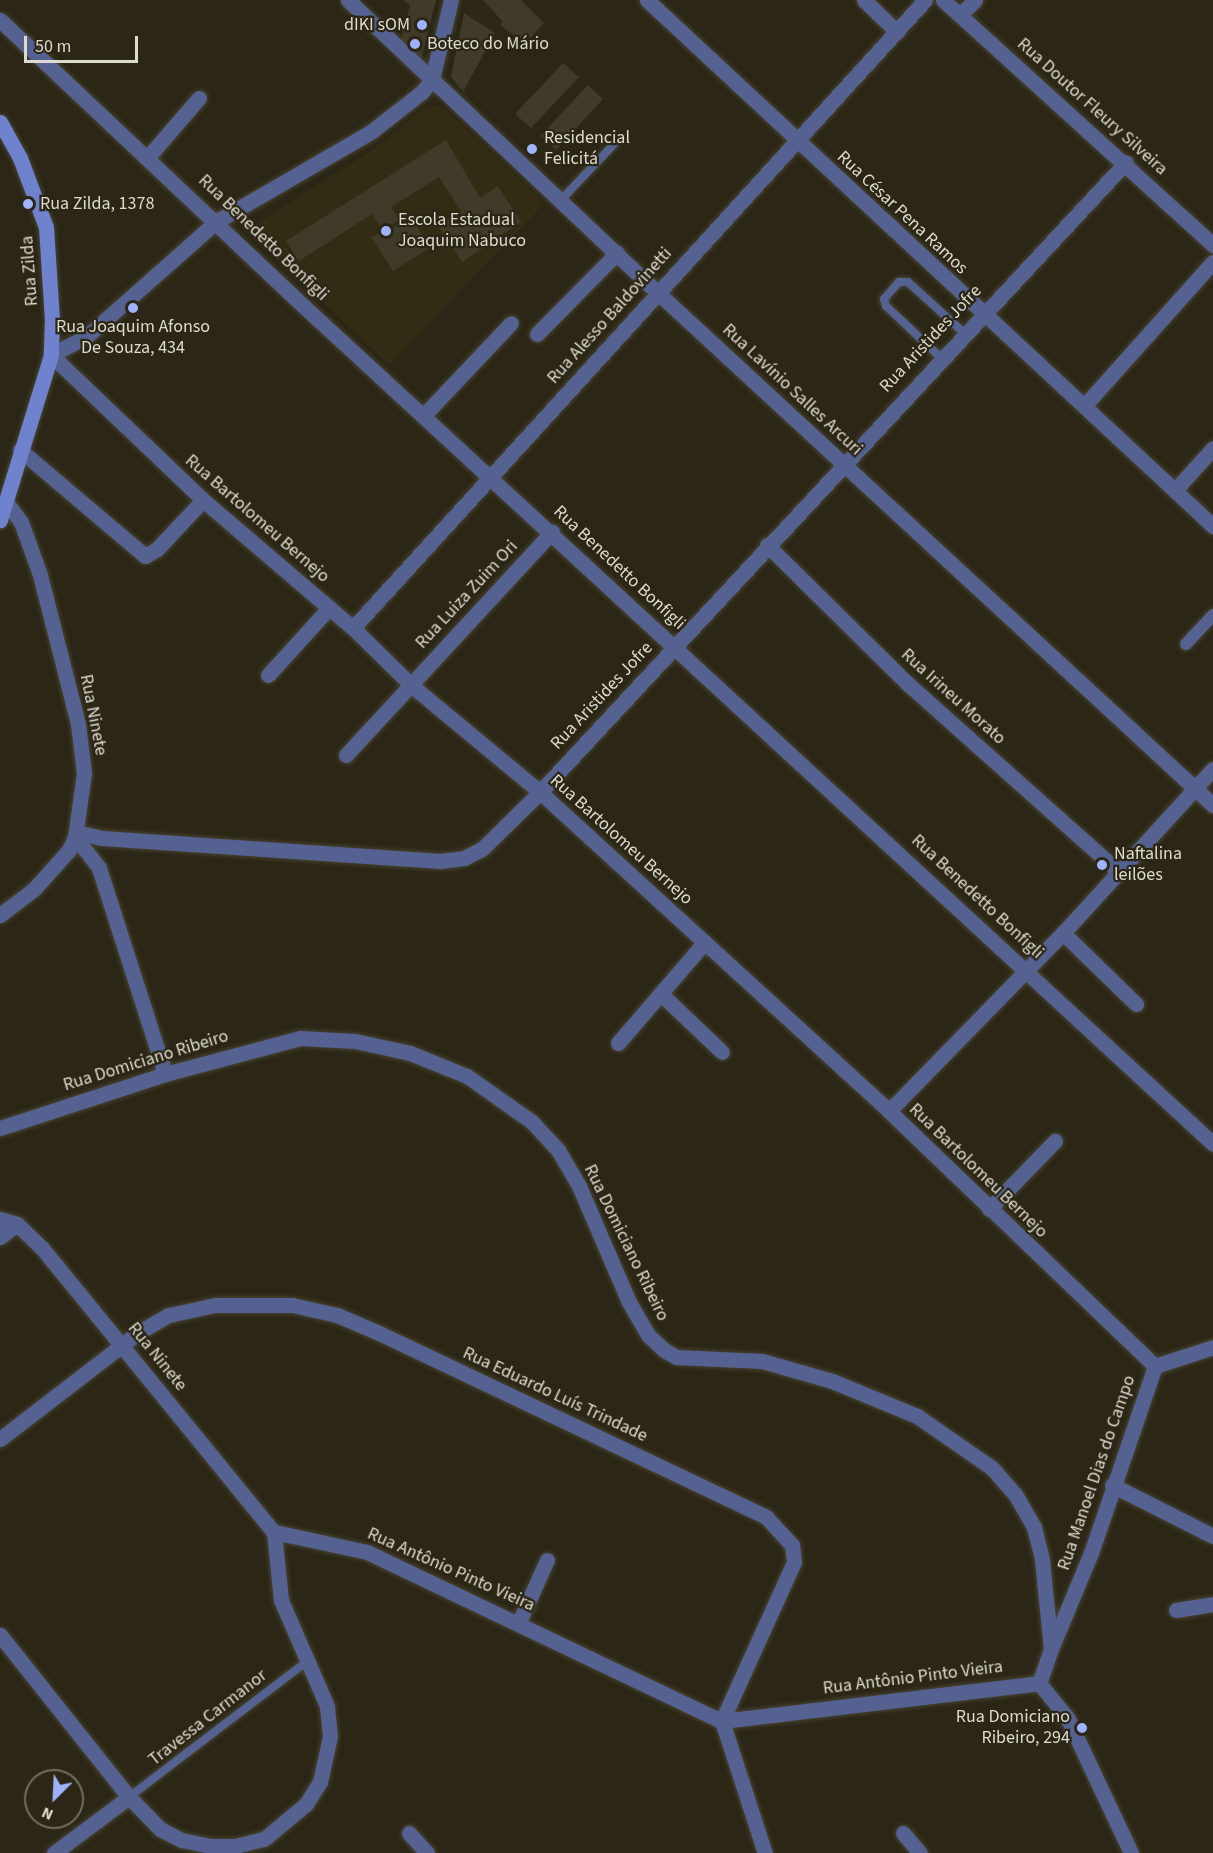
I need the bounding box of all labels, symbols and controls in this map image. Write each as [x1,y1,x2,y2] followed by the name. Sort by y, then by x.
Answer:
[344,14,410,36] place label: dIKI sOM
[415,18,429,32] marker: dIKI sOM
[27,24,141,62] scale bar
[427,33,549,55] place label: Boteco do Mário
[35,34,71,59] text: 50 m
[1012,34,1172,180] street label: Rua Doutor Fleury Silveira
[408,37,422,51] marker: Boteco do Mário
[544,128,630,170] place label: Residencial Felicitá
[525,142,539,156] marker: Residencial Felicitá
[832,147,972,279] street label: Rua César Pena Ramos
[193,170,333,306] street label: Rua Benedetto Bonfigli
[40,193,154,215] place label: Rua Zilda, 1378
[21,197,35,211] marker: Rua Zilda, 1378
[398,210,526,252] place label: Escola Estadual Joaquim Nabuco
[379,224,393,238] marker: Escola Estadual Joaquim Nabuco
[17,235,43,307] street label: Rua Zilda
[543,243,677,389] street label: Rua Alesso Baldovinetti
[876,281,986,397] street label: Rua Aristides Jofre
[126,301,140,315] marker: Rua Joaquim Afonso De Souza, 434
[56,317,210,360] place label: Rua Joaquim Afonso De Souza, 434
[718,320,866,460] street label: Rua Lavínio Salles Arcuri
[180,450,334,588] street label: Rua Bartolomeu Bernejo
[549,501,689,635] street label: Rua Benedetto Bonfigli
[411,536,523,654] street label: Rua Luiza Zuim Ori
[547,638,657,754] street label: Rua Aristides Jofre
[896,644,1010,750] street label: Rua Irineu Morato
[75,673,111,757] street label: Rua Ninete
[545,770,697,910] street label: Rua Bartolomeu Bernejo
[907,830,1047,964] street label: Rua Benedetto Bonfigli
[1114,844,1182,886] place label: Naftalina leilões
[1095,858,1109,872] marker: Naftalina leilões
[61,1026,231,1096] street label: Rua Domiciano Ribeiro
[904,1099,1052,1243] street label: Rua Bartolomeu Bernejo
[579,1161,673,1325] street label: Rua Domiciano Ribeiro
[123,1318,191,1396] street label: Rua Ninete
[459,1343,651,1447] street label: Rua Eduardo Luís Trindade
[1053,1373,1141,1573] street label: Rua Manoel Dias do Campo
[364,1523,538,1617] street label: Rua Antônio Pinto Vieira
[822,1656,1004,1700] street label: Rua Antônio Pinto Vieira
[145,1665,271,1771] street label: Travessa Carmanor
[956,1707,1070,1750] place label: Rua Domiciano Ribeiro, 294
[1075,1721,1089,1735] marker: Rua Domiciano Ribeiro, 294
[24,1769,84,1829] north arrow
[38,1801,57,1826] text: N

